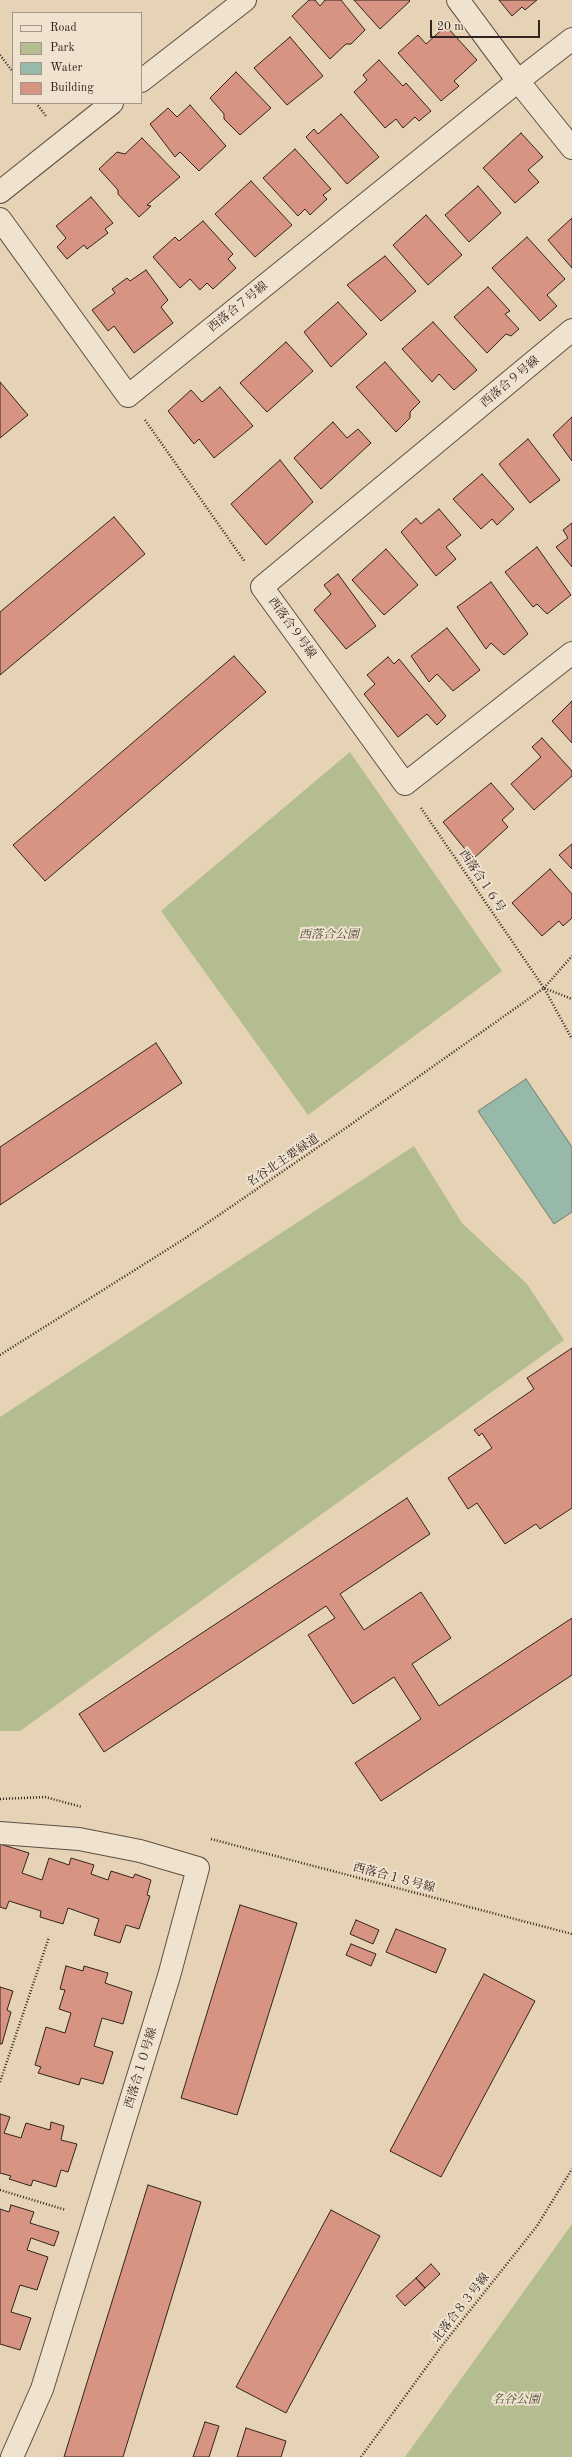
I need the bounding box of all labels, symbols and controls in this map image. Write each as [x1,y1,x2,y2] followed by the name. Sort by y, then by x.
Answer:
[12,12,142,104] legend
[432,12,542,38] scale bar
[437,21,464,33] text: 20 m
[50,22,77,34] text: Road
[50,42,75,54] text: Park
[50,62,82,74] text: Water
[50,82,94,94] text: Building
[205,279,271,335] street label: 西落合７号線
[478,353,542,411] street label: 西落合９号線
[265,595,319,661] street label: 西落合９号線
[456,847,508,915] street label: 西落合１６号
[299,928,359,942] park label: 西落合公園
[244,1132,322,1190] street label: 名谷北主要緑道
[352,1860,436,1896] street label: 西落合１８号線
[122,2026,160,2110] street label: 西落合１０号線
[429,2270,493,2346] street label: 北落合８３号線
[492,2393,540,2407] park label: 名谷公園

